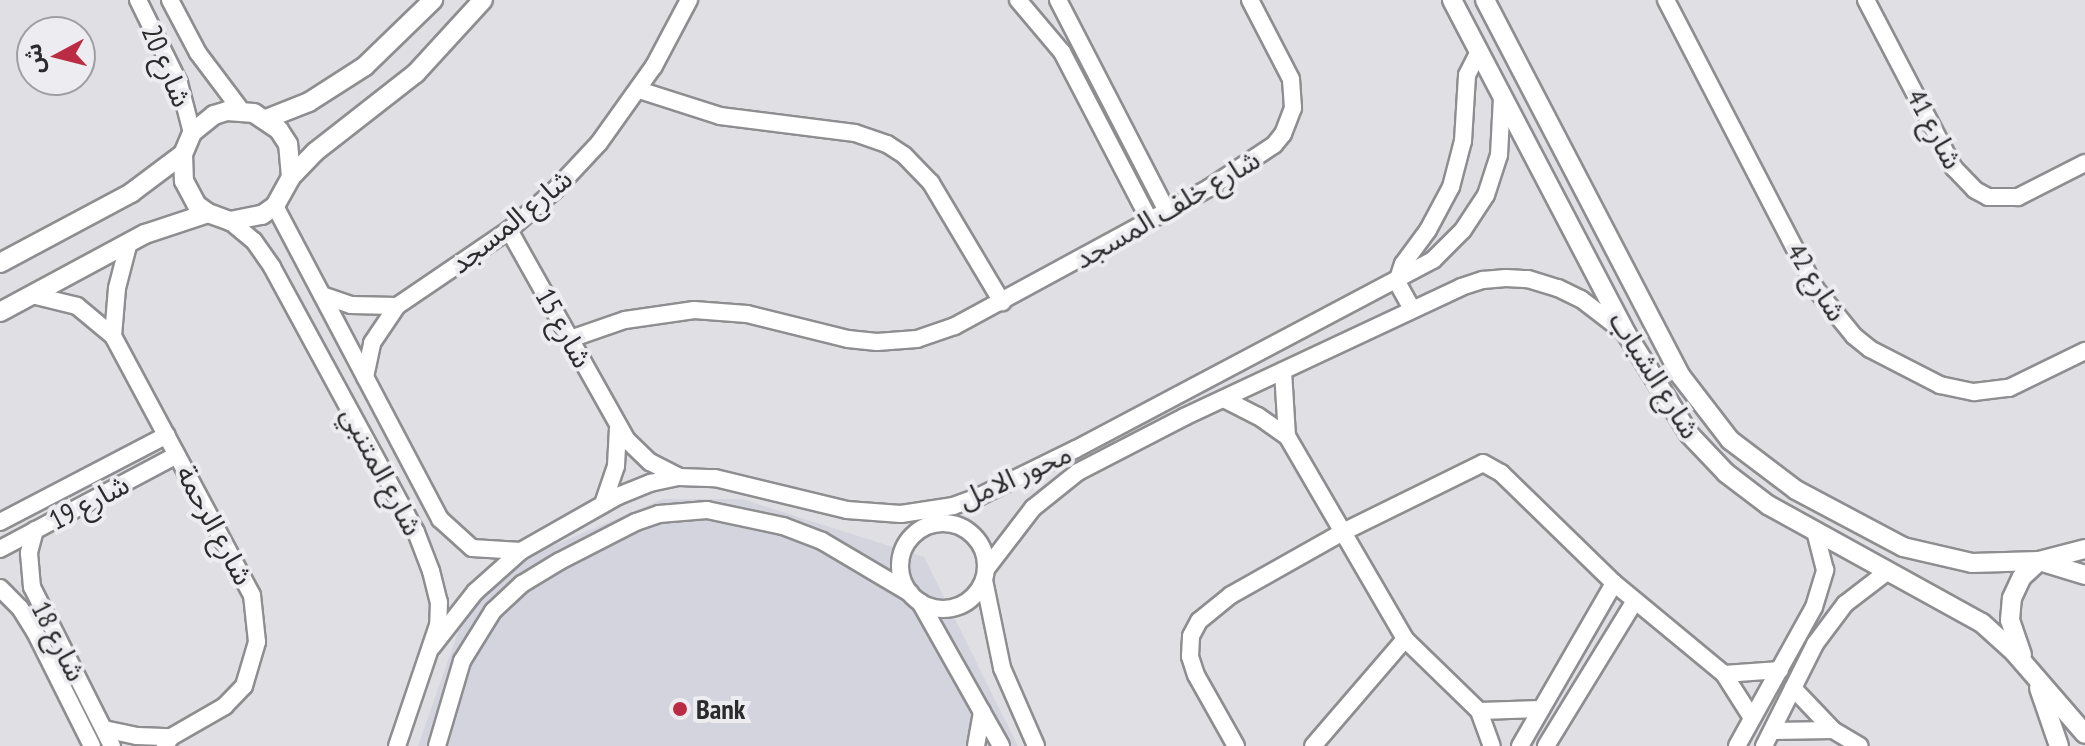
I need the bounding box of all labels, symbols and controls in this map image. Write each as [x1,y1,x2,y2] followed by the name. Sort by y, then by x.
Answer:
[16,16,96,96] north arrow
[135,20,199,112] street label: شارع 20
[18,42,50,75] text: ش
[1900,83,1970,175] street label: شارع 41
[1068,142,1266,276] street label: شارع خلف المسجد
[443,162,579,280] street label: شارع المسجد
[1780,237,1854,327] street label: شارع 42
[529,282,599,374] street label: شارع 15
[1603,305,1707,445] street label: شارع الشباب
[334,401,430,541] street label: شارع المتنبي
[953,436,1077,516] street label: محور الامل
[169,459,261,591] street label: شارع الرحمة
[43,467,135,537] street label: شارع 19
[25,595,93,687] street label: شارع 18
[696,692,745,726] place label: Bank
[671,700,689,718] marker: Bank

